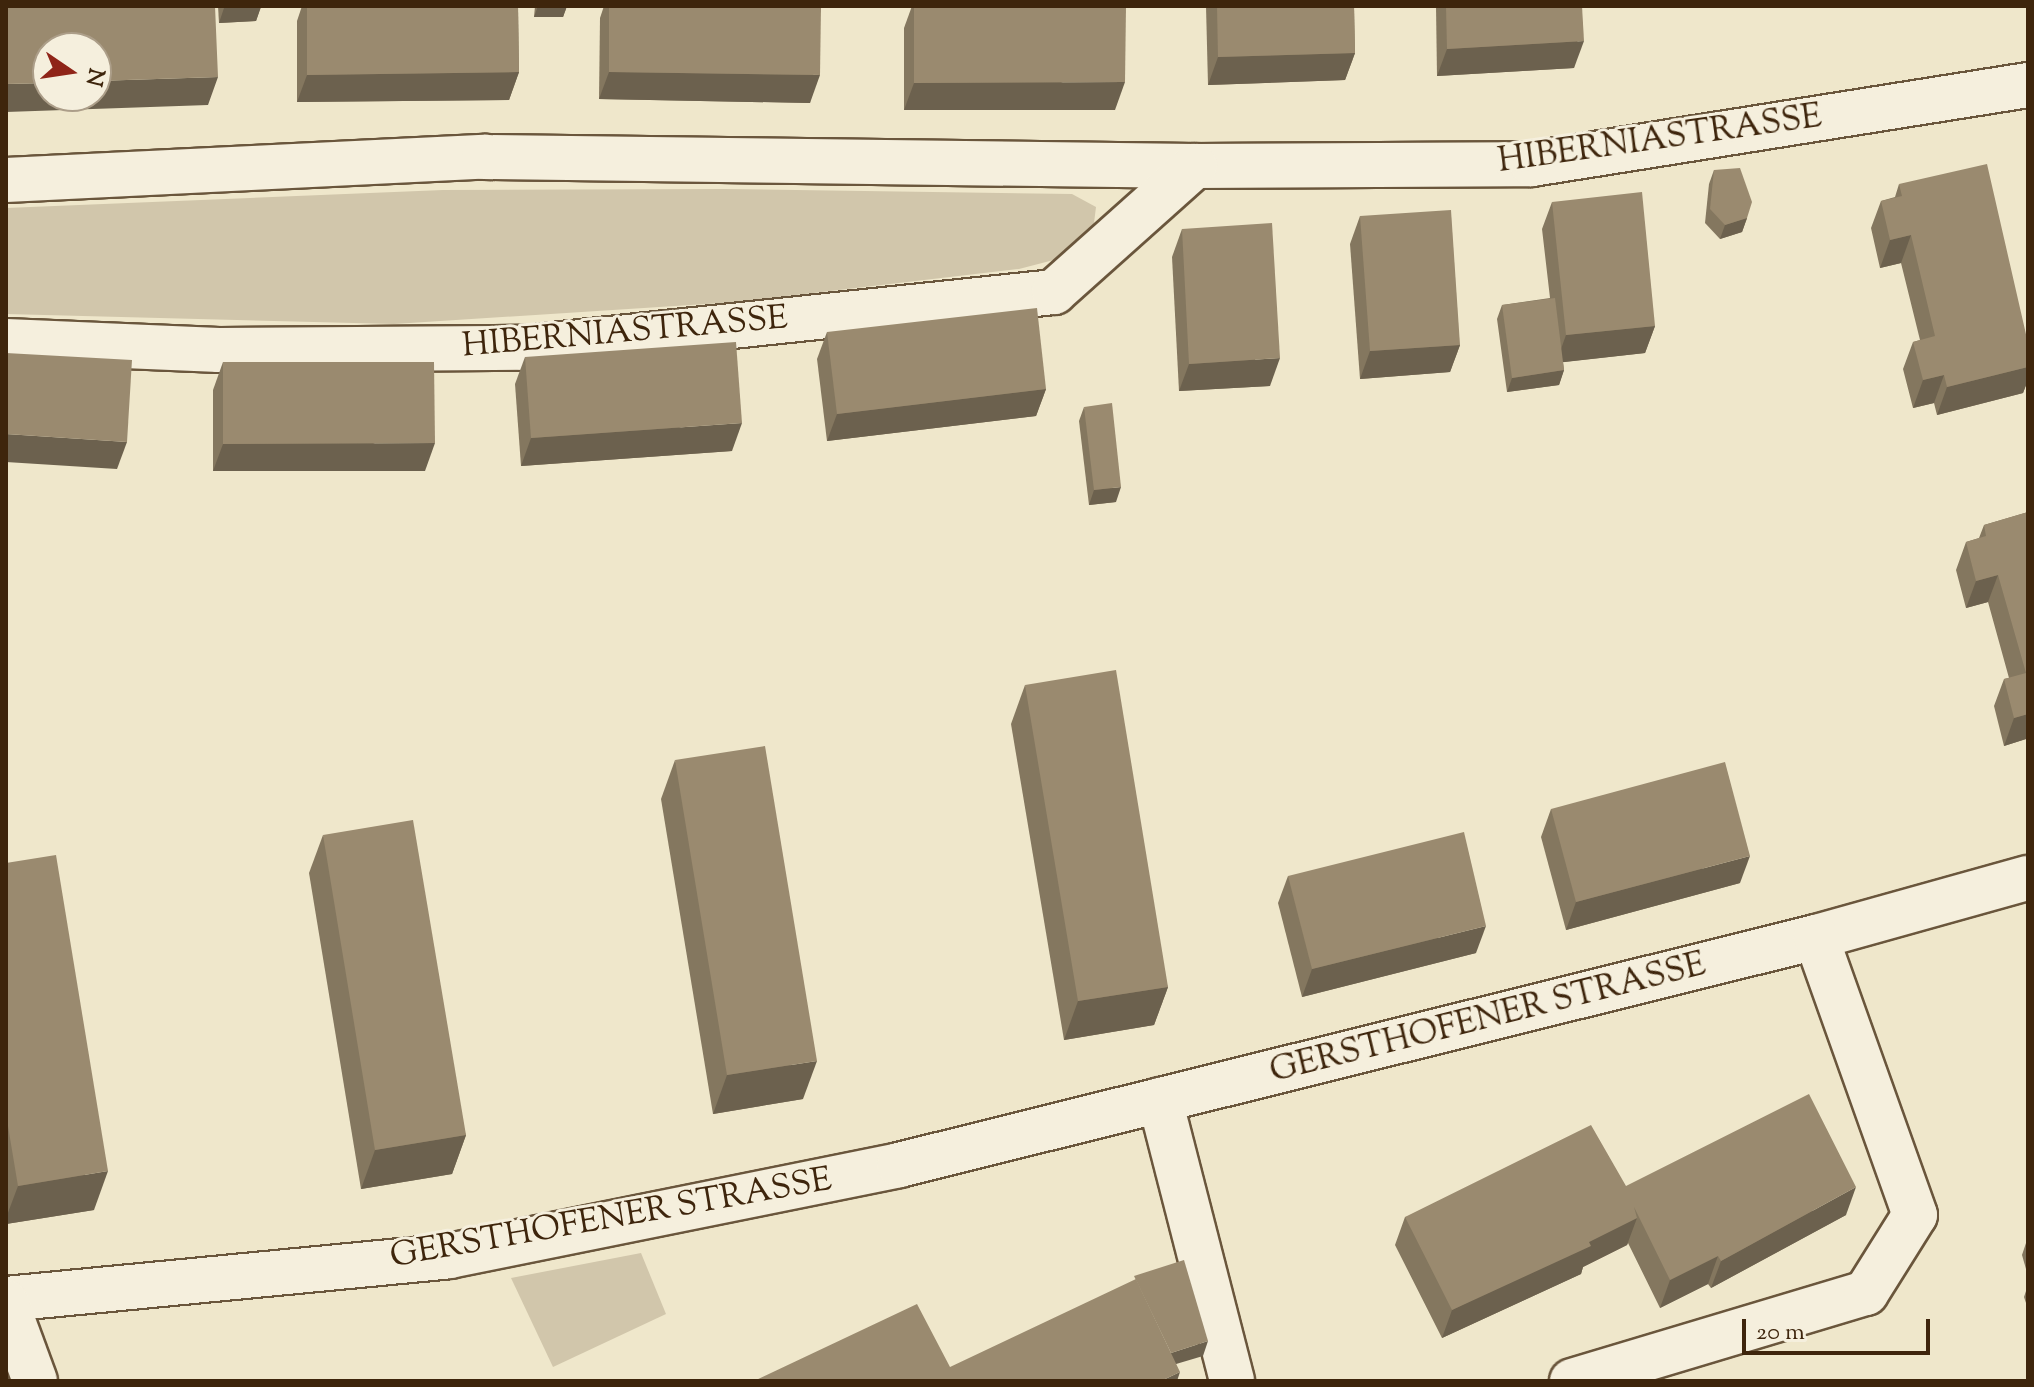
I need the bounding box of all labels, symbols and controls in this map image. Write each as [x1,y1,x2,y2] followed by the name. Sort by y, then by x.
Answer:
[32,32,112,112] north arrow
[76,65,111,89] text: N
[1495,97,1825,183] street label: HIBERNIASTRASSE
[461,298,789,368] street label: HIBERNIASTRASSE
[1266,945,1710,1093] street label: GERSTHOFENER STRASSE
[387,1160,835,1278] street label: GERSTHOFENER STRASSE
[1746,1303,1934,1353] scale bar
[1756,1316,1805,1350] text: 20 m

